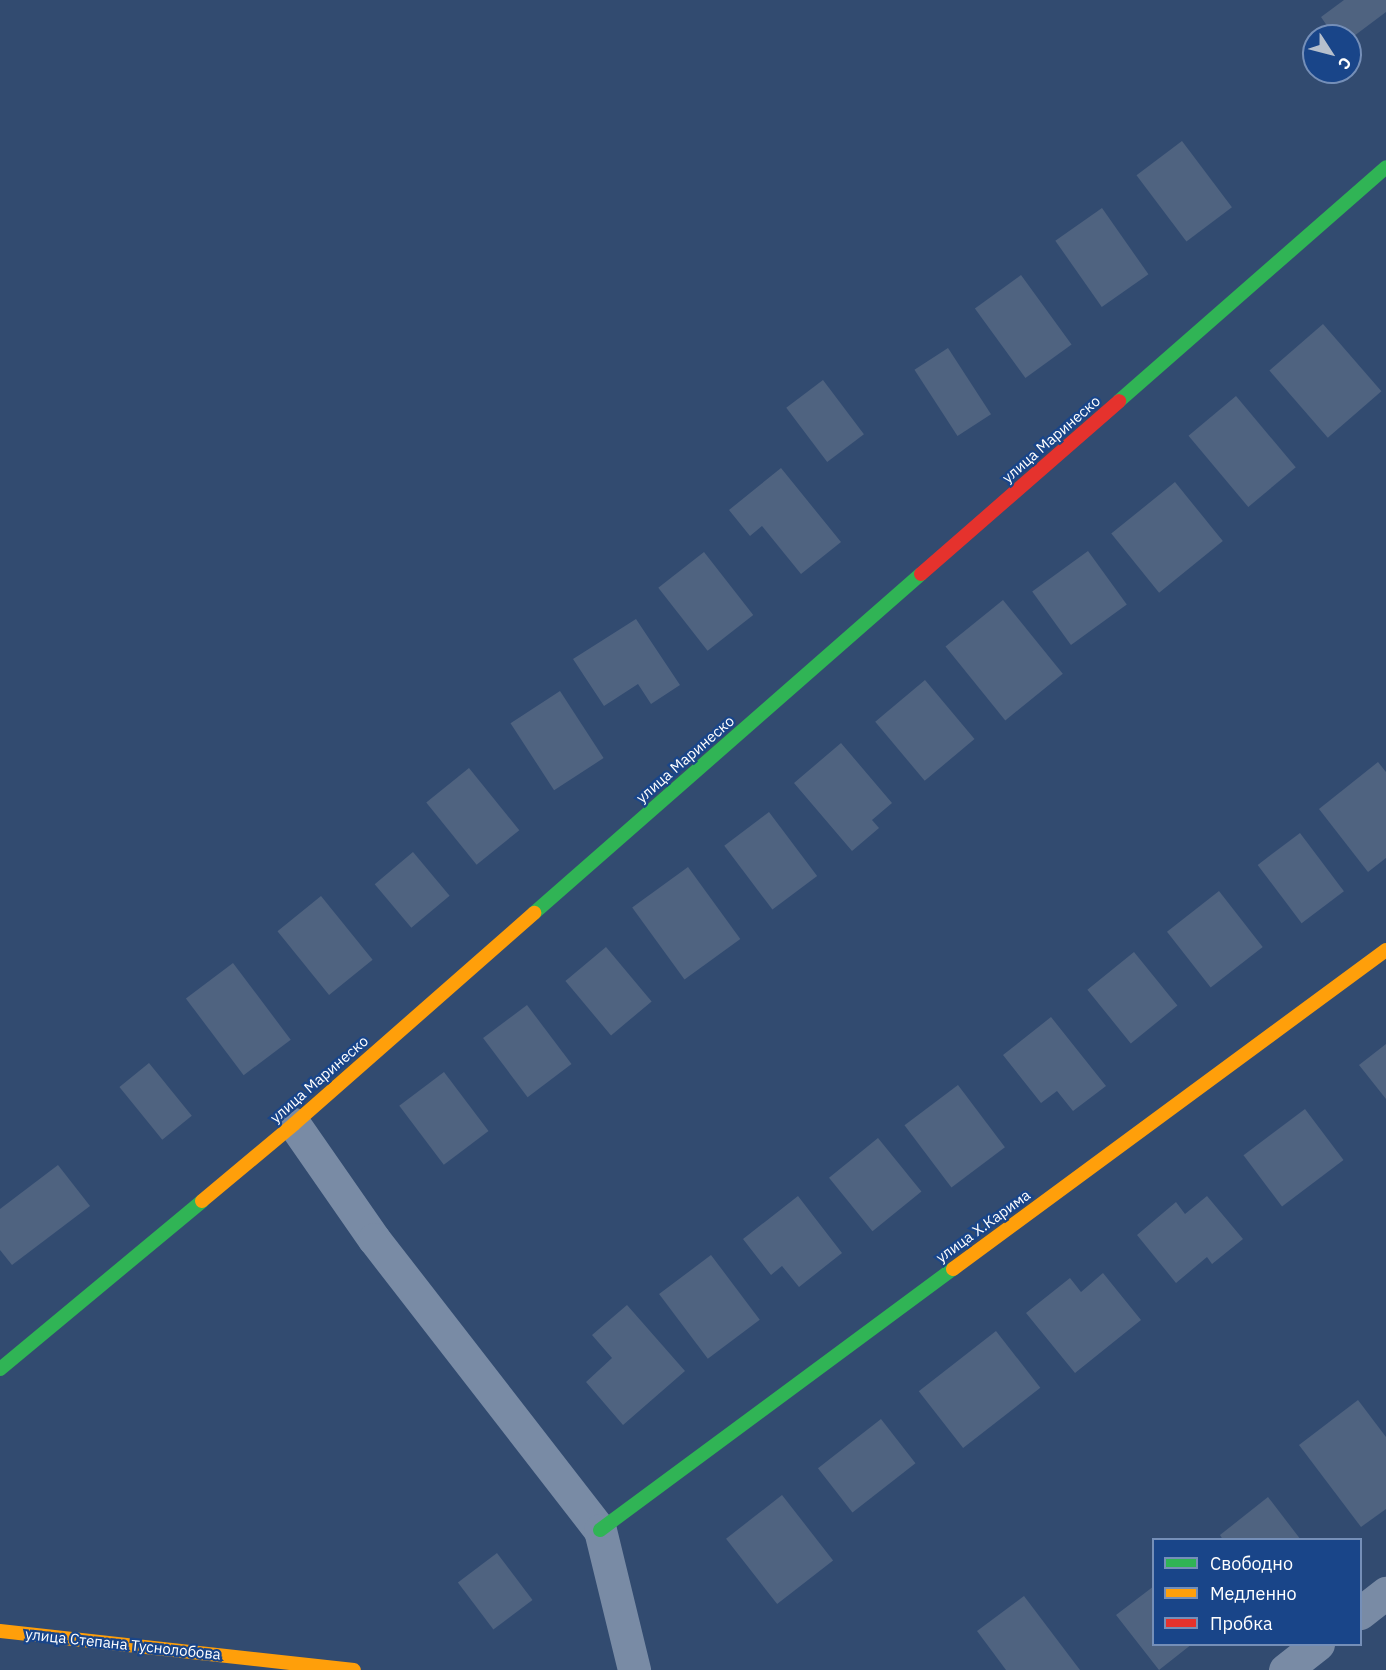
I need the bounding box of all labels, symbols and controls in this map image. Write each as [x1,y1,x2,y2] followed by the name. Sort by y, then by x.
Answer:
[1302,24,1362,84] north arrow
[1334,53,1356,73] text: С
[998,392,1104,486] street label: улица Маринеско
[632,712,738,806] street label: улица Маринеско
[266,1032,372,1126] street label: улица Маринеско
[932,1186,1034,1266] street label: улица Х.Карима
[1152,1538,1362,1646] legend
[1210,1552,1293,1575] text: Свободно
[1210,1582,1297,1605] text: Медленно
[1210,1612,1273,1635] text: Пробка
[24,1625,222,1663] street label: улица Степана Туснолобова

